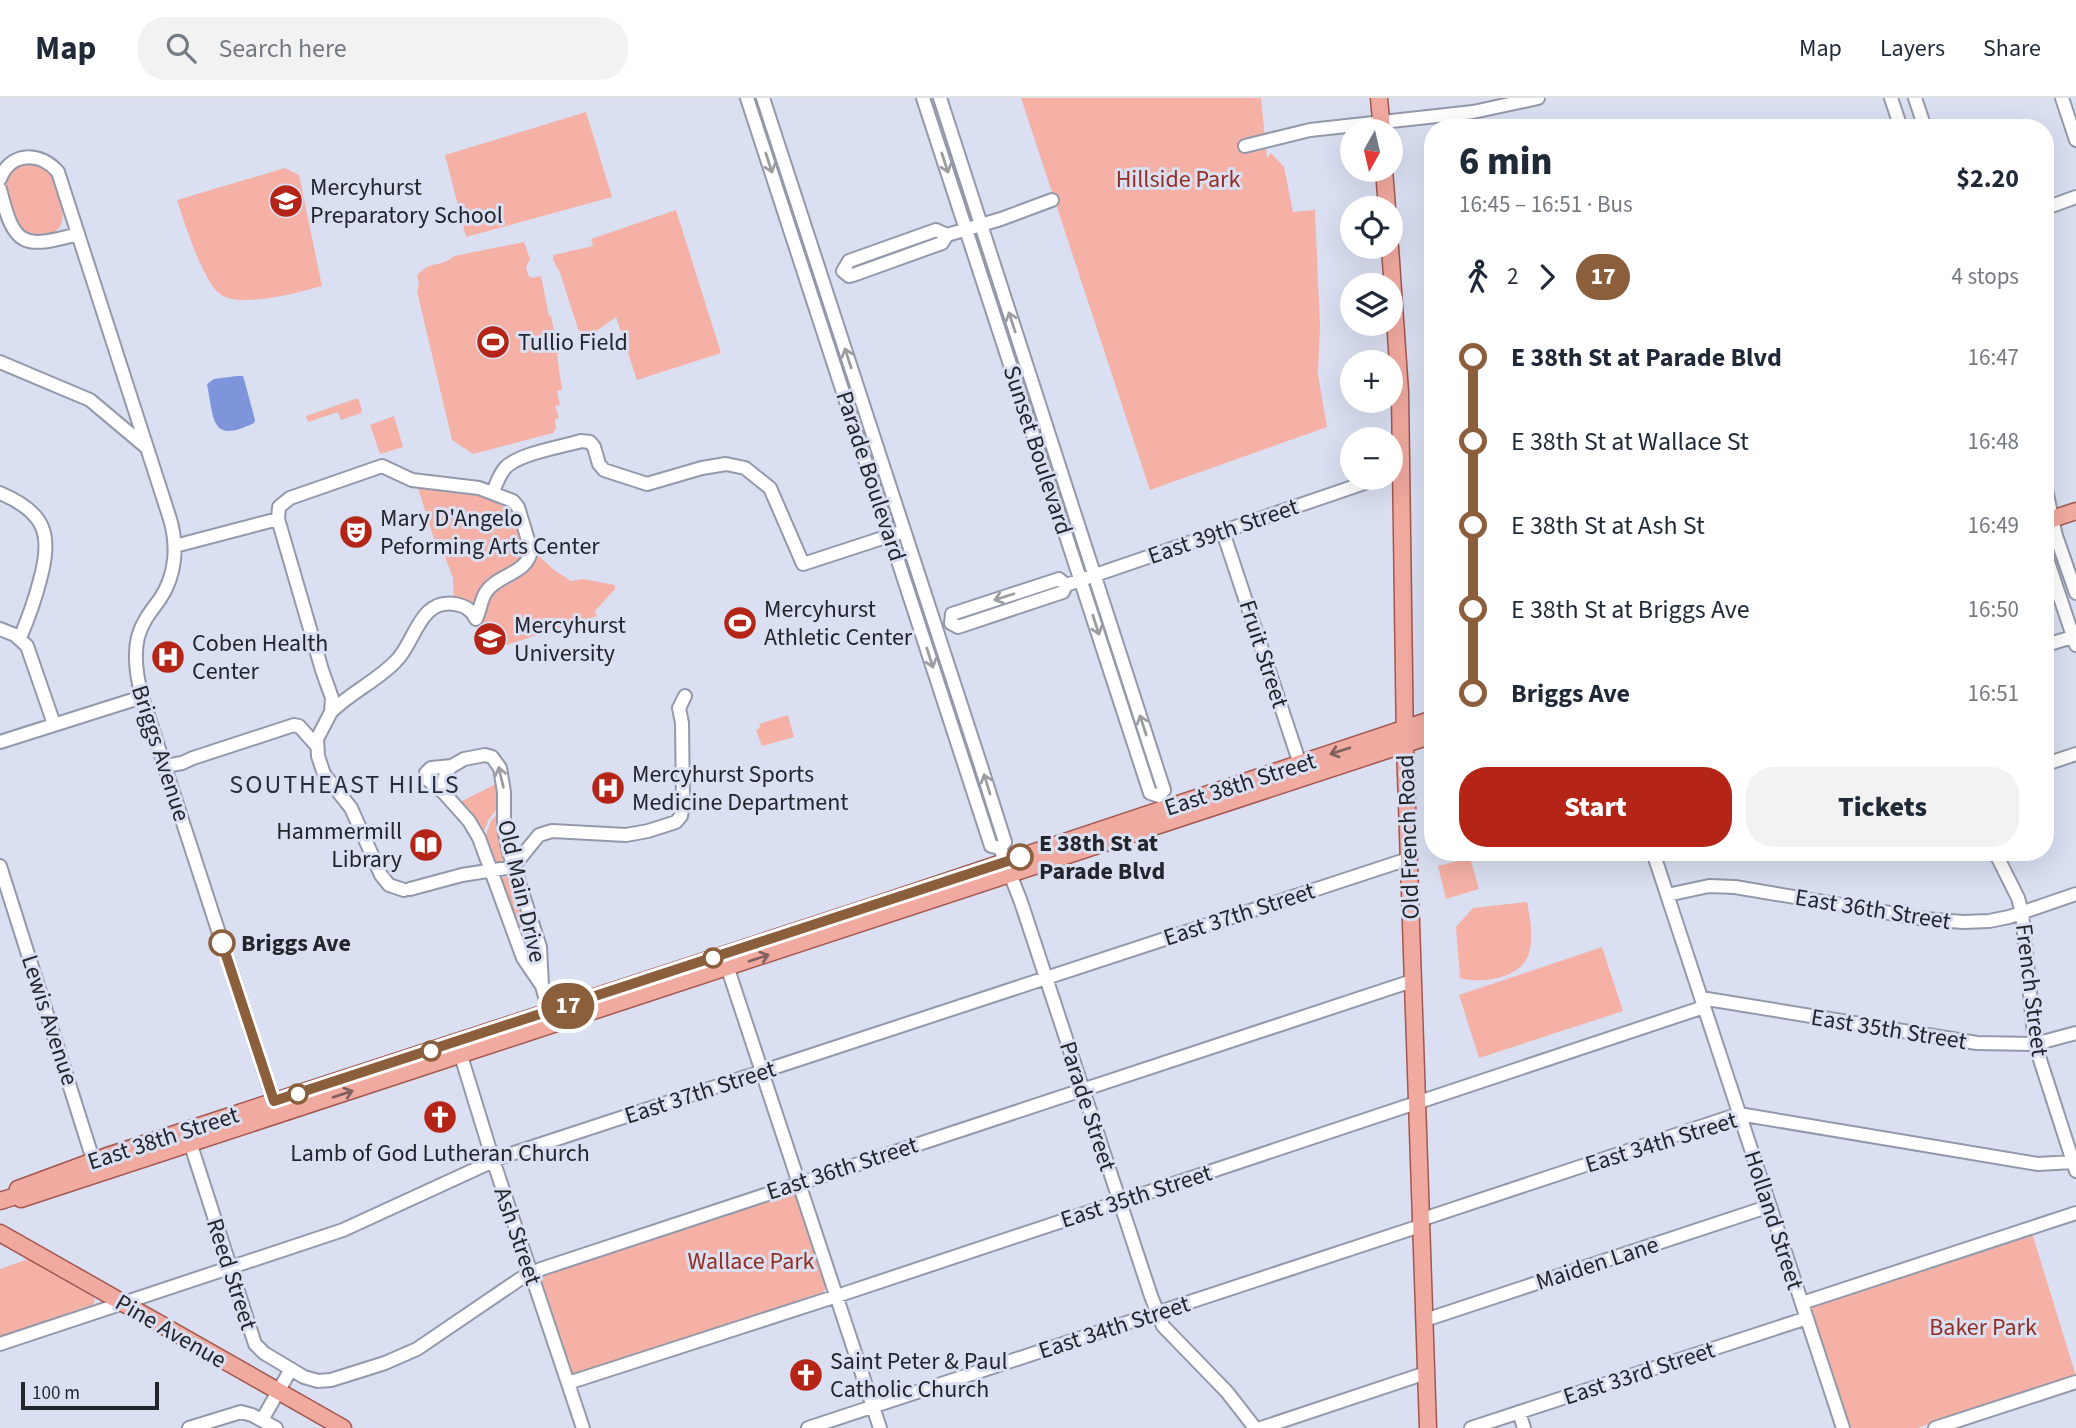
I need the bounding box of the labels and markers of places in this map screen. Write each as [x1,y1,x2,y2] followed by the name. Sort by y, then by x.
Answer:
[310,170,503,233] place label: Mercyhurst Preparatory School
[267,182,305,220] school or university icon: Mercyhurst Preparatory School
[474,323,512,361] sports icon: Tullio Field
[518,325,628,360] place label: Tullio Field
[380,501,600,564] place label: Mary D'Angelo Peforming Arts Center
[337,513,375,551] theatre icon: Mary D'Angelo Peforming Arts Center
[764,592,913,655] place label: Mercyhurst Athletic Center
[721,604,759,642] sports icon: Mercyhurst Athletic Center
[514,608,626,671] place label: Mercyhurst University
[471,620,509,658] school or university icon: Mercyhurst University
[192,626,328,689] place label: Coben Health Center
[149,638,187,676] hospital icon: Coben Health Center
[632,757,848,820] place label: Mercyhurst Sports Medicine Department
[589,769,627,807] hospital icon: Mercyhurst Sports Medicine Department
[276,814,402,877] place label: Hammermill Library
[407,826,445,864] library icon: Hammermill Library
[1039,826,1165,889] place label: E 38th St at Parade Blvd
[1007,844,1033,870] marker: E 38th St at Parade Blvd
[241,926,351,961] place label: Briggs Ave
[209,930,235,956] marker: Briggs Ave
[703,948,723,968] unlabelled marker
[421,1041,441,1061] unlabelled marker
[288,1084,308,1104] unlabelled marker
[421,1098,459,1136] church icon: Lamb of God Lutheran Church
[290,1136,590,1171] place label: Lamb of God Lutheran Church
[830,1344,1008,1407] place label: Saint Peter & Paul Catholic Church
[787,1356,825,1394] church icon: Saint Peter & Paul Catholic Church

